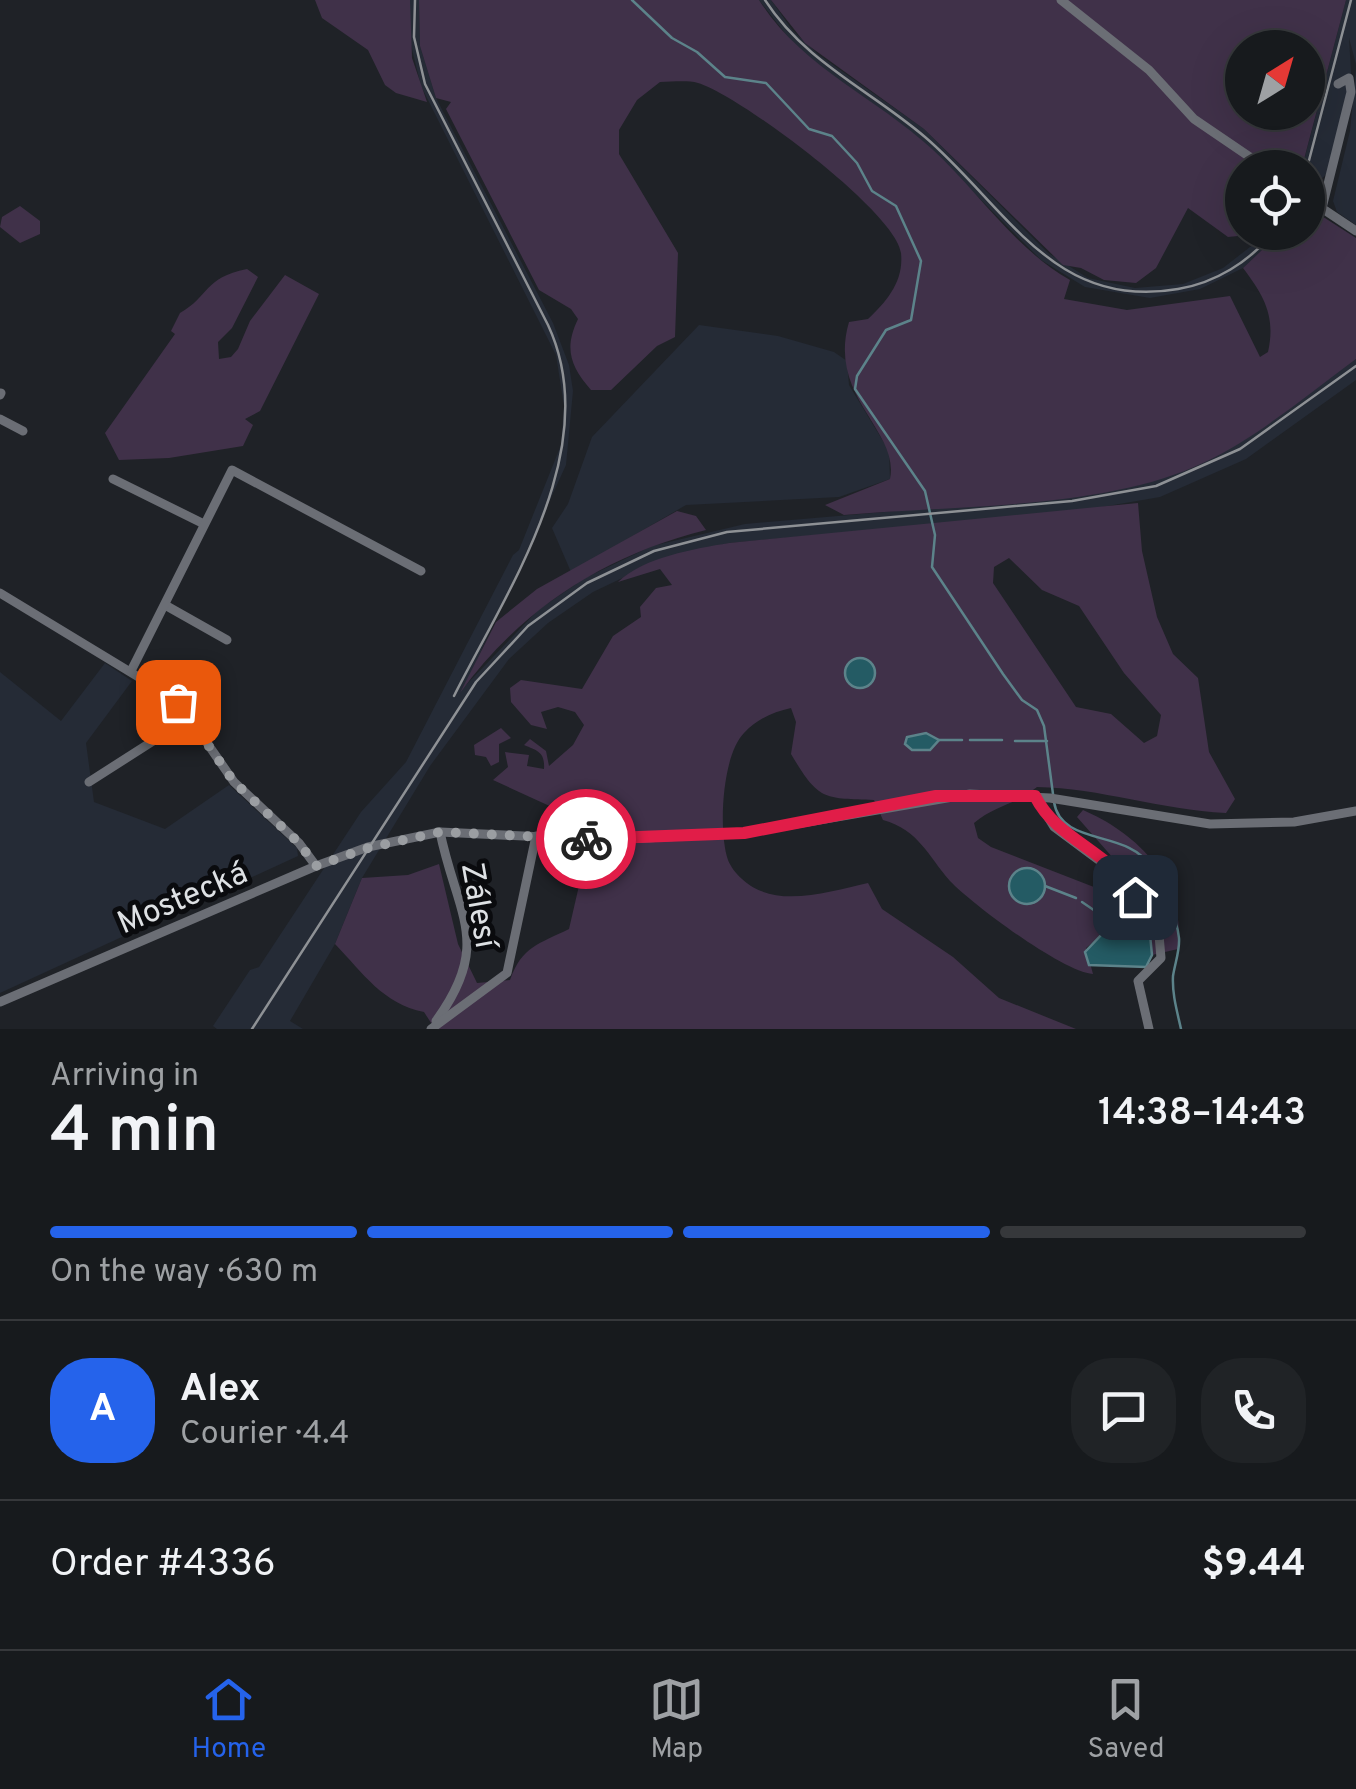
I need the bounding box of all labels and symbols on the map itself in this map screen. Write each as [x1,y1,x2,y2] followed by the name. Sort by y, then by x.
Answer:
[1225,30,1325,130] north arrow
[136,660,221,745] pin
[536,789,636,889] courier
[112,855,254,945] street label: Mostecká
[1093,855,1178,940] pin
[450,860,505,954] street label: Zálesí

